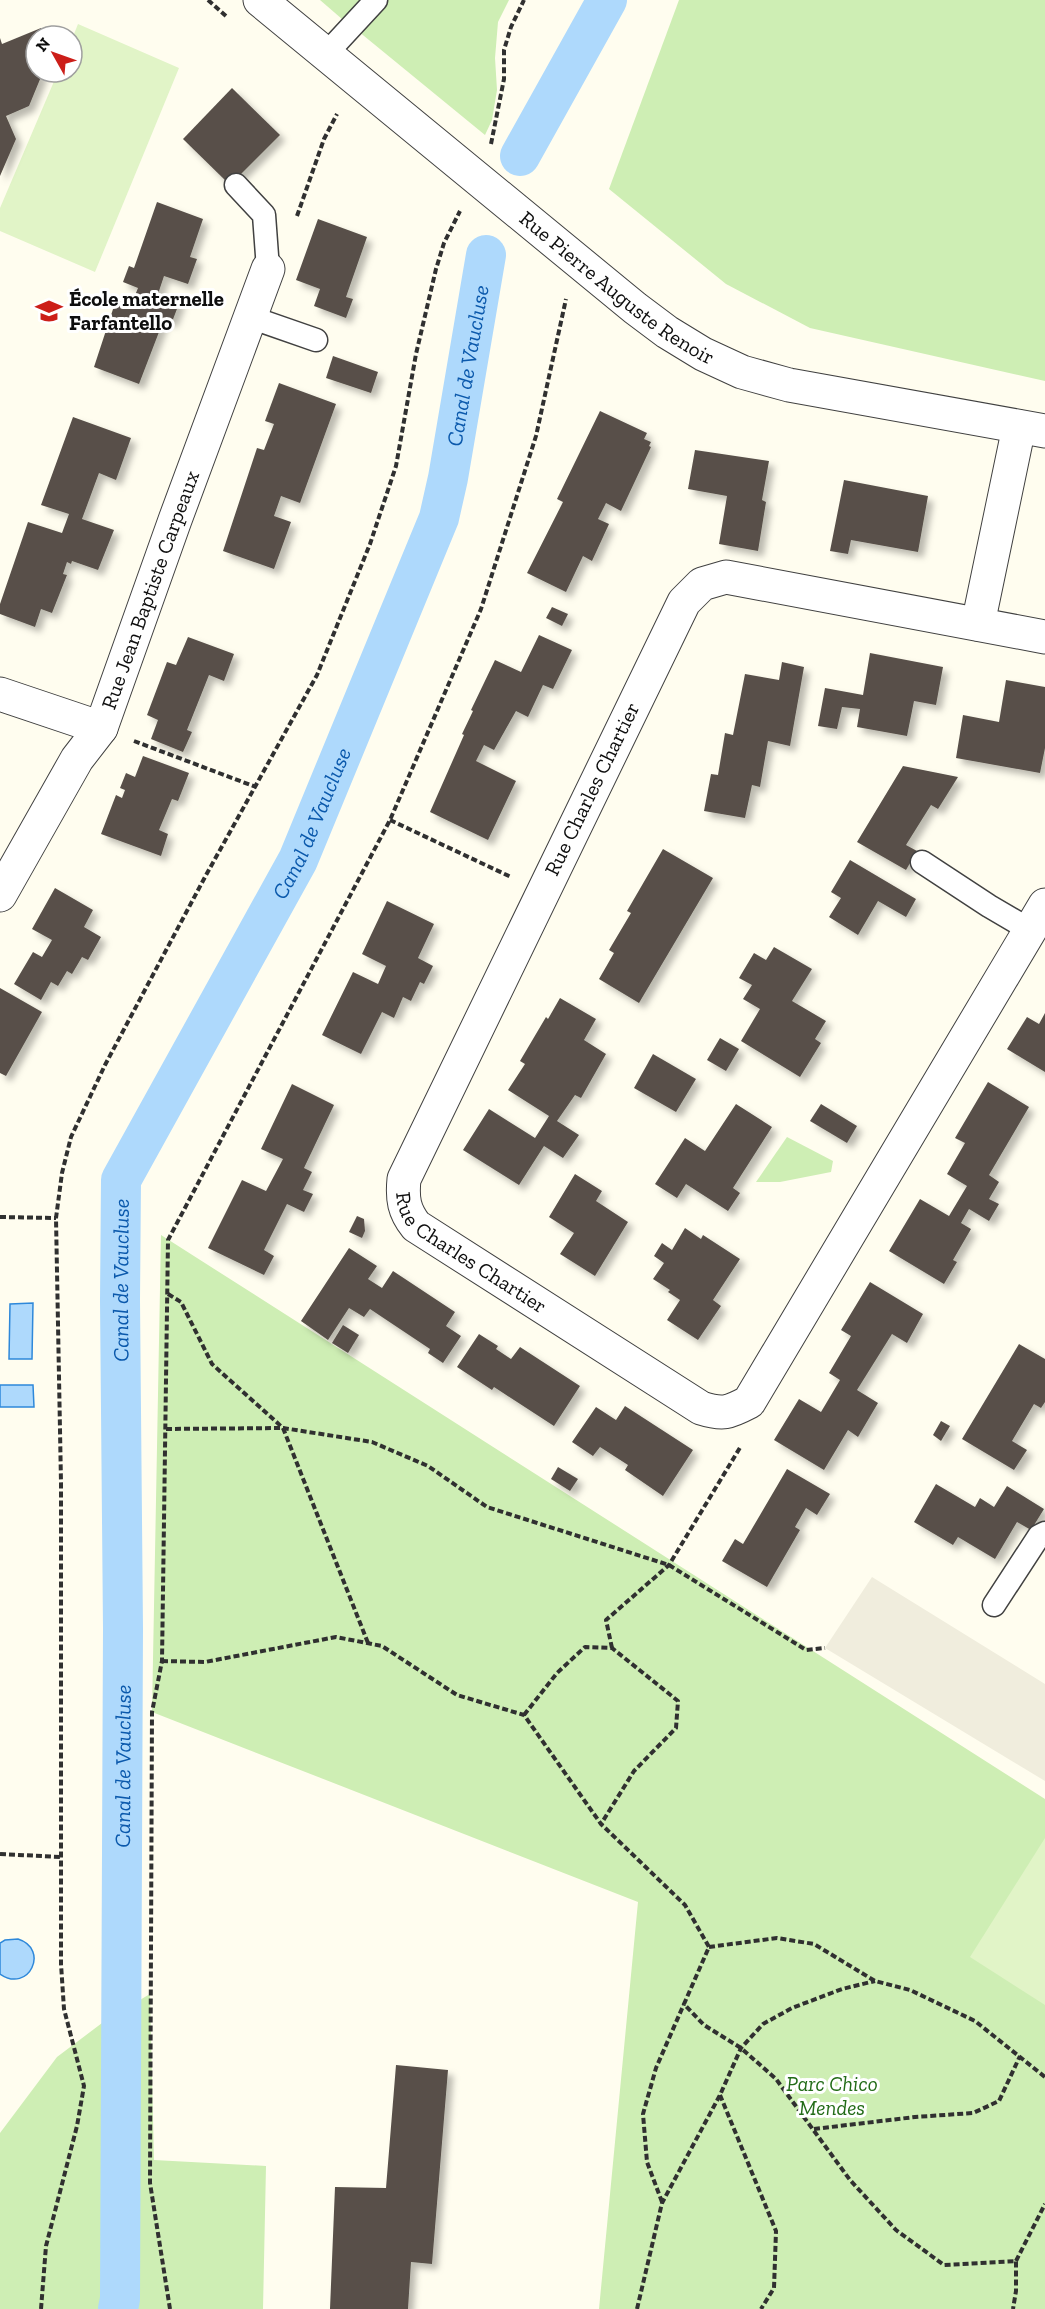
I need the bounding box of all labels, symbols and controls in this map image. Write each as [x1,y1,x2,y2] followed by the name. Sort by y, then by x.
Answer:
[24,24,84,84] north arrow
[32,34,54,55] text: N
[515,205,718,370] street label: Rue Pierre Auguste Renoir
[441,283,495,448] water label: Canal de Vaucluse
[69,286,224,335] place label: École maternelle Farfantello
[34,296,64,326] school or university icon: École maternelle Farfantello
[96,467,204,712] street label: Rue Jean Baptiste Carpeaux
[539,698,644,879] street label: Rue Charles Chartier
[266,744,357,904] water label: Canal de Vaucluse
[391,1190,551,1318] street label: Rue Charles Chartier
[107,1199,135,1362] water label: Canal de Vaucluse
[109,1685,137,1848] water label: Canal de Vaucluse
[786,2071,878,2120] park label: Parc Chico Mendes

